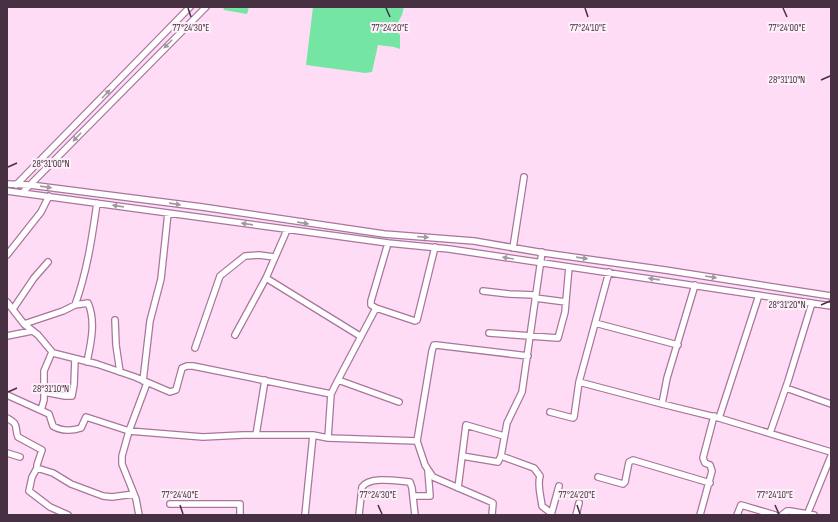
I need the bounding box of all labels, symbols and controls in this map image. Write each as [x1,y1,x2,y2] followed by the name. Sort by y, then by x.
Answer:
[173,22,209,34] text: 77°24'30"E
[372,22,408,34] text: 77°24'20"E
[570,22,606,34] text: 77°24'10"E
[768,22,806,34] text: 77°24'00"E
[163,39,173,49] one-way arrow
[769,74,805,86] text: 28°31'10"N
[101,89,111,99] one-way arrow
[72,132,82,142] one-way arrow
[32,158,70,170] text: 28°31'00"N
[40,184,52,190] one-way arrow
[169,201,181,207] one-way arrow
[112,203,124,209] one-way arrow
[297,220,309,226] one-way arrow
[241,221,253,227] one-way arrow
[417,234,429,241] one-way arrow
[502,255,514,261] one-way arrow
[576,255,588,261] one-way arrow
[705,274,717,280] one-way arrow
[648,276,660,282] one-way arrow
[769,299,805,311] text: 28°31'20"N
[33,383,69,395] text: 28°31'10"N
[162,489,198,501] text: 77°24'40"E
[360,489,396,501] text: 77°24'30"E
[559,489,595,501] text: 77°24'20"E
[757,489,793,501] text: 77°24'10"E

